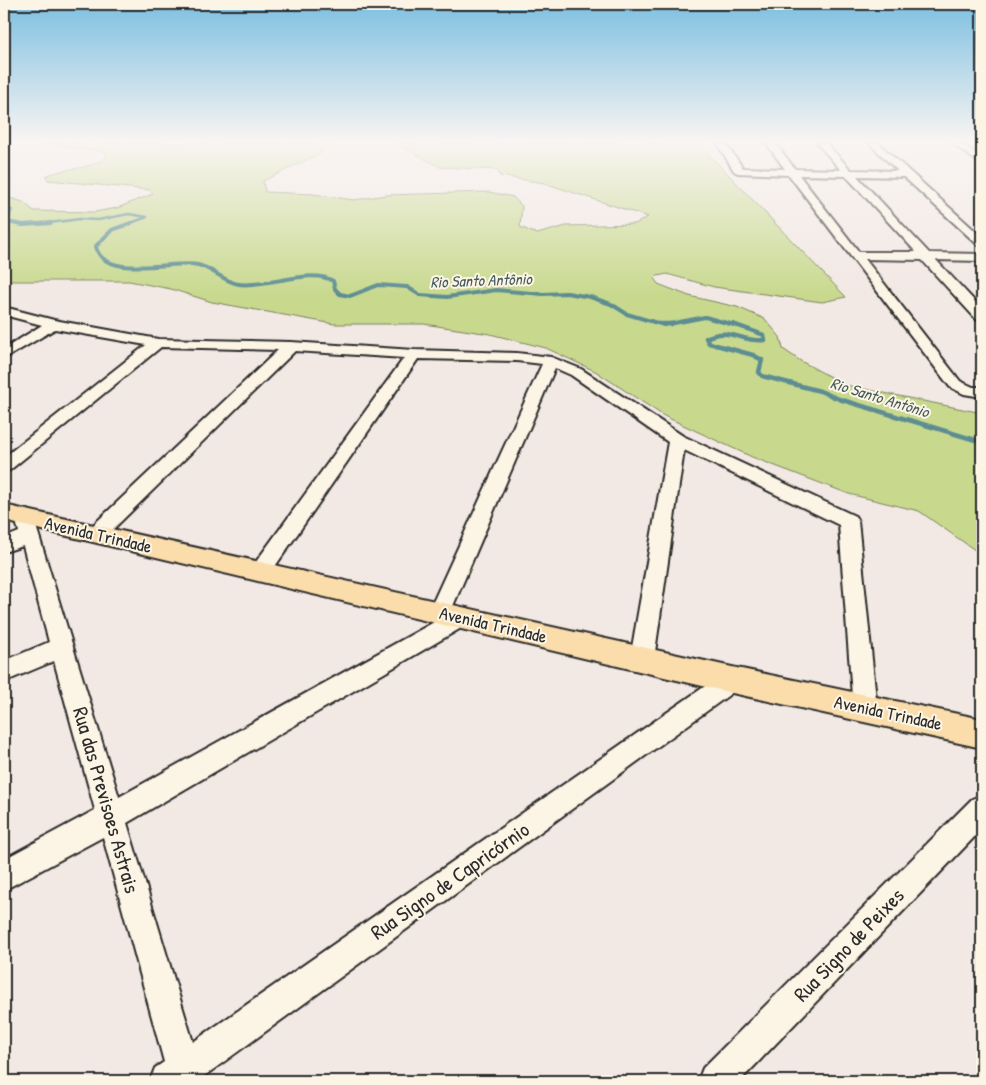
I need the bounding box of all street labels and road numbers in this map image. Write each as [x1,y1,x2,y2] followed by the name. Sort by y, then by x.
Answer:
[42,510,154,559] street label: Avenida Trindade
[437,600,549,649] street label: Avenida Trindade
[832,689,944,736] street label: Avenida Trindade
[66,703,147,896] street label: Rua das Previsoes Astrais
[365,815,535,946] street label: Rua Signo de Capricórnio
[787,881,910,1008] street label: Rua Signo de Peixes

